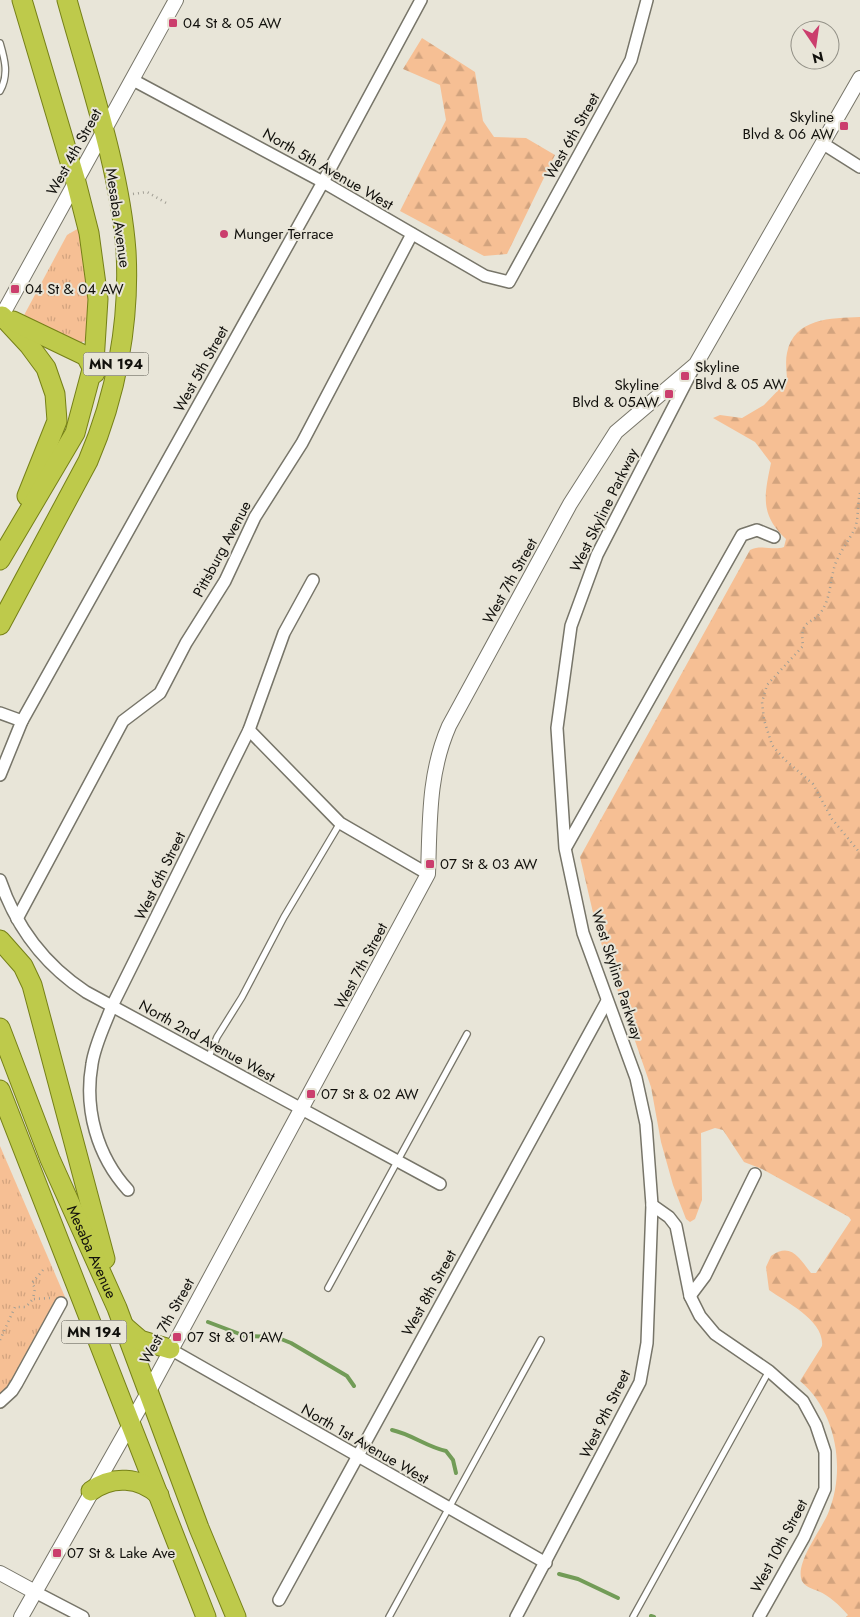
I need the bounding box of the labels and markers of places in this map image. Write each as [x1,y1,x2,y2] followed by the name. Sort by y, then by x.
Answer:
[183,12,282,34] place label: 04 St & 05 AW
[167,17,179,29] marker: 04 St & 05 AW
[743,106,834,145] place label: Skyline Blvd & 06 AW
[838,120,850,132] marker: Skyline Blvd & 06 AW
[234,223,334,245] place label: Munger Terrace
[218,228,230,240] marker: Munger Terrace
[25,278,124,300] place label: 04 St & 04 AW
[9,283,21,295] marker: 04 St & 04 AW
[695,356,786,395] place label: Skyline Blvd & 05 AW
[679,370,691,382] marker: Skyline Blvd & 05 AW
[572,374,659,413] place label: Skyline Blvd & 05AW
[663,388,675,400] marker: Skyline Blvd & 05AW
[440,853,537,875] place label: 07 St & 03 AW
[424,858,436,870] marker: 07 St & 03 AW
[321,1083,419,1105] place label: 07 St & 02 AW
[305,1088,317,1100] marker: 07 St & 02 AW
[187,1326,283,1348] place label: 07 St & 01 AW
[171,1331,183,1343] marker: 07 St & 01 AW
[67,1542,175,1564] place label: 07 St & Lake Ave
[51,1547,63,1559] marker: 07 St & Lake Ave

